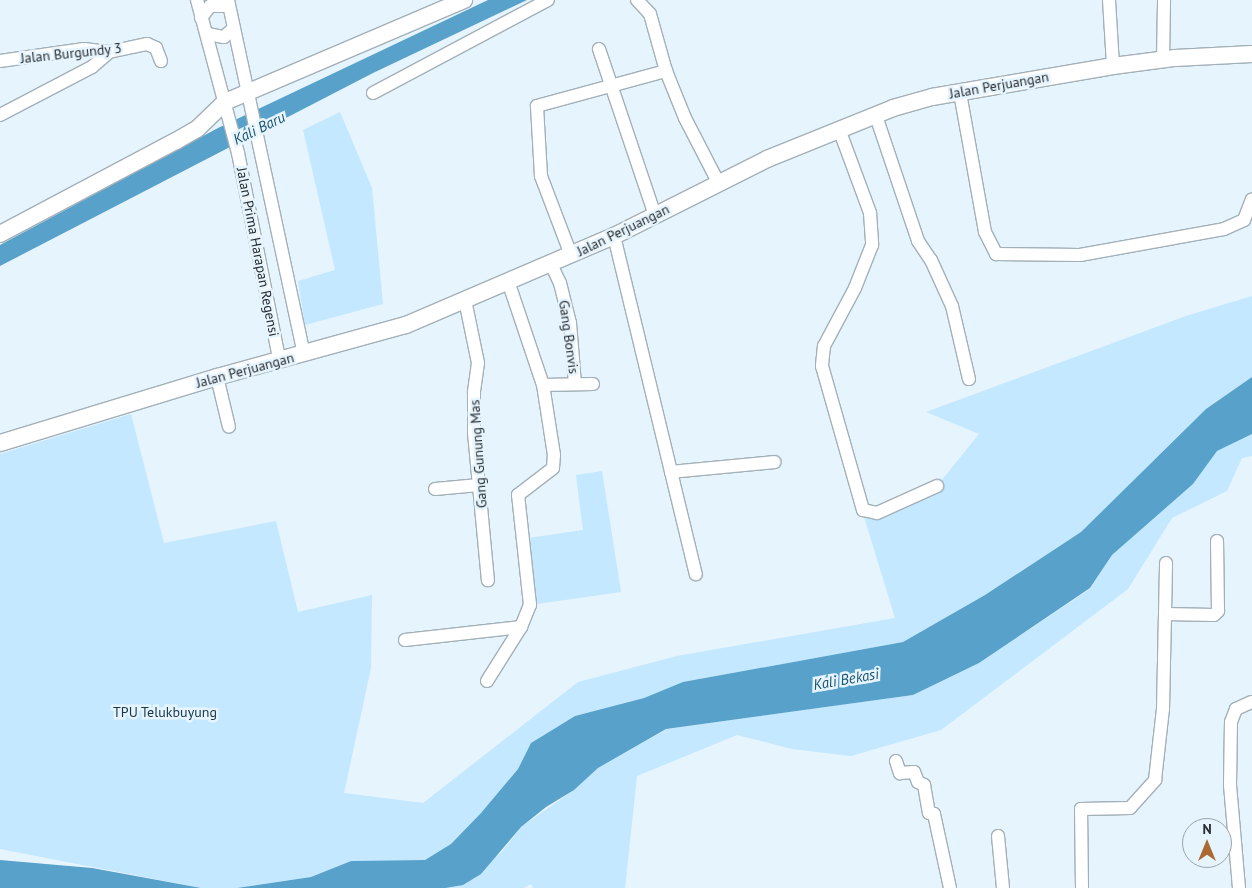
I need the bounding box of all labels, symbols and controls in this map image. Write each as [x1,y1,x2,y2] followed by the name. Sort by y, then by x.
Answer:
[19,39,123,67] street label: Jalan Burgundy 3
[948,68,1050,102] street label: Jalan Perjuangan
[230,108,288,148] water label: Kali Baru
[233,166,283,338] street label: Jalan Prima Harapan Regensi
[574,200,672,260] street label: Jalan Perjuangan
[556,299,582,375] street label: Gang Bonvis
[194,349,296,391] street label: Jalan Perjuangan
[466,399,490,509] street label: Gang Gunung Mas
[812,664,880,694] water label: Kali Bekasi
[113,704,217,720] park label: TPU Telukbuyung
[1182,818,1232,868] north arrow
[1202,820,1212,838] text: N

